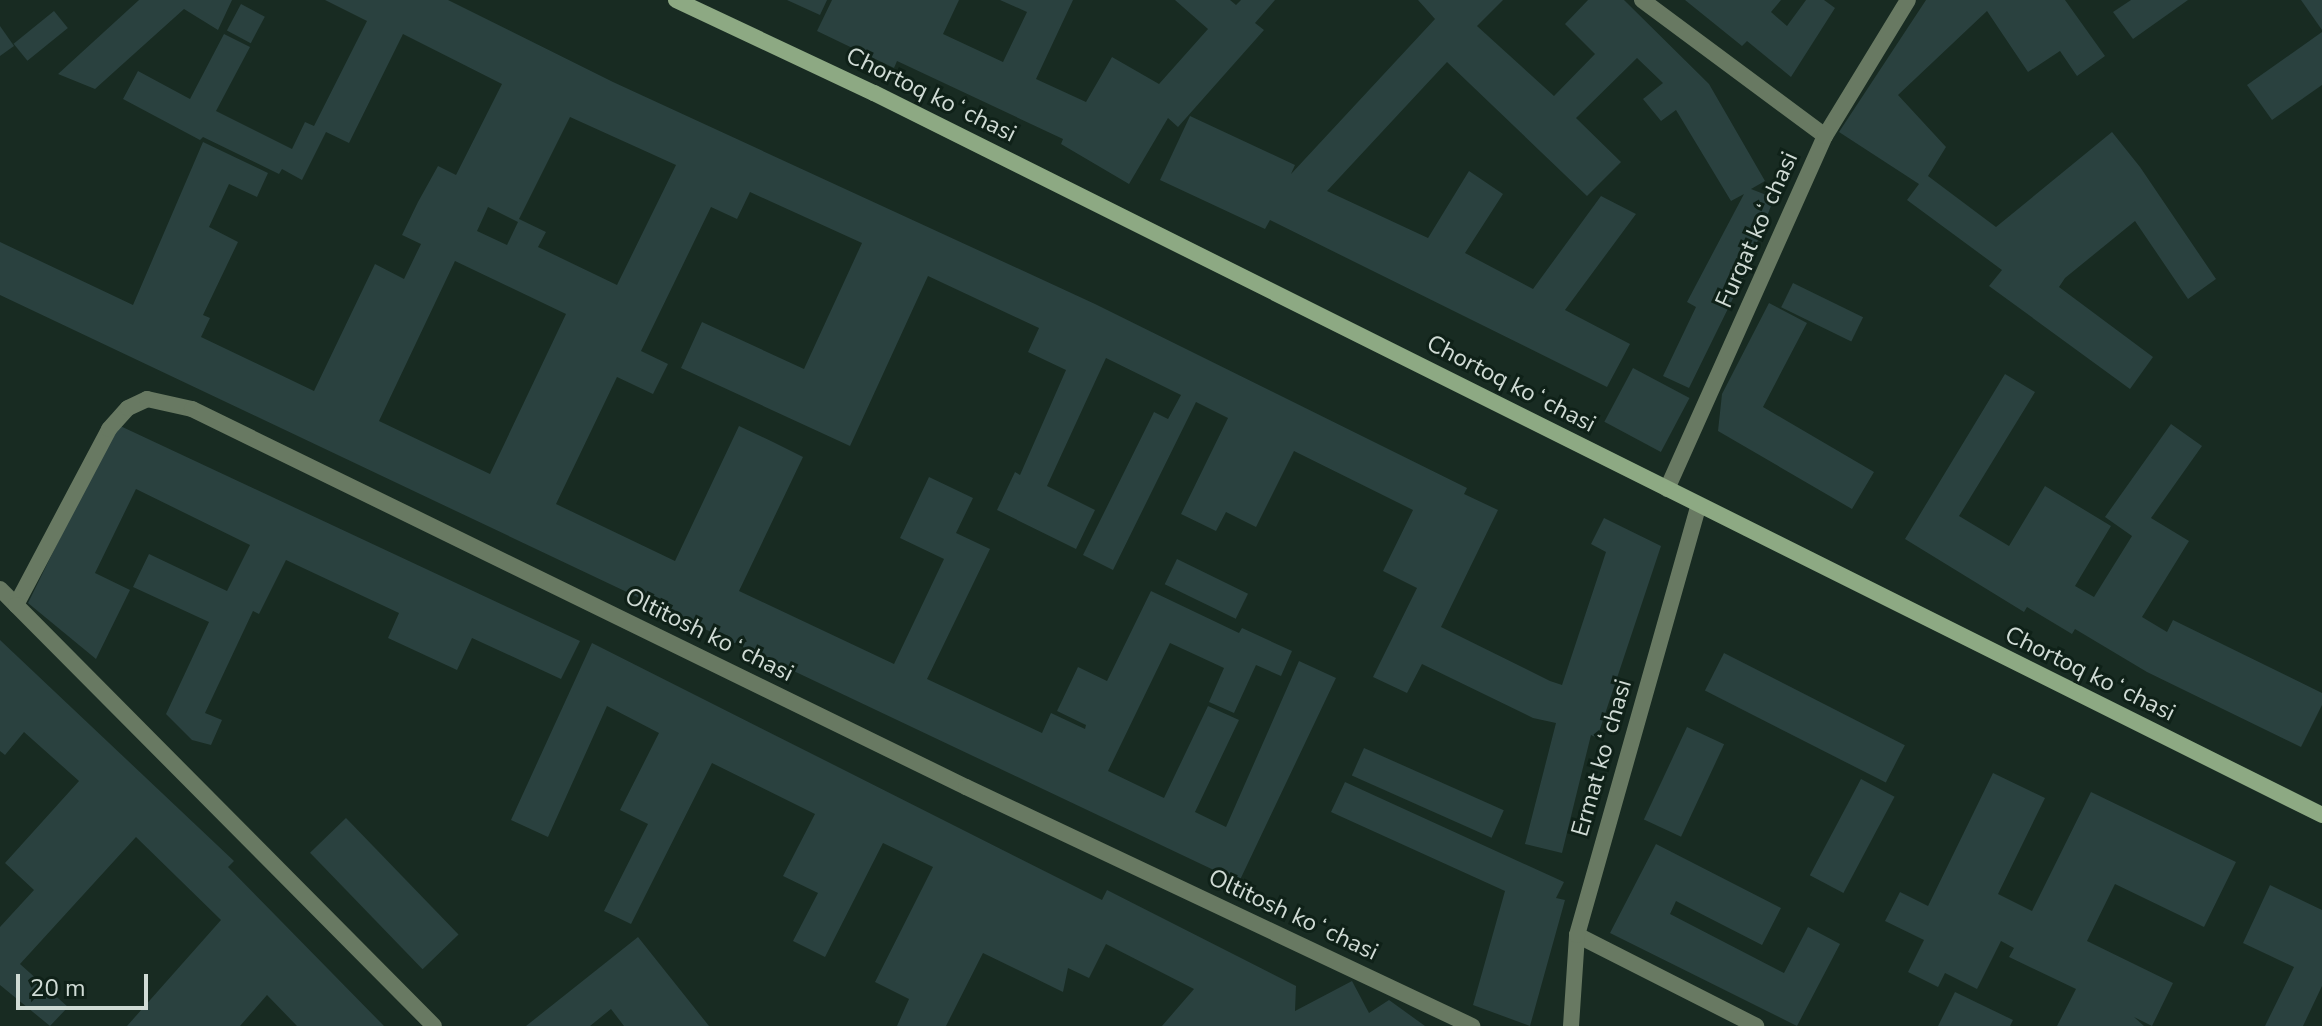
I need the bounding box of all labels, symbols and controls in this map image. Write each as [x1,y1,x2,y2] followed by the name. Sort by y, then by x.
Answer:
[841,41,1021,149] street label: Chortoq koʻchasi
[1710,148,1804,312] street label: Furqat koʻchasi
[1422,329,1600,439] street label: Chortoq koʻchasi
[620,582,798,688] street label: Oltitosh koʻchasi
[2000,620,2180,728] street label: Chortoq koʻchasi
[1566,676,1638,840] street label: Ermat koʻchasi
[1204,863,1382,967] street label: Oltitosh koʻchasi
[20,958,152,1008] scale bar
[30,972,86,1004] text: 20 m

